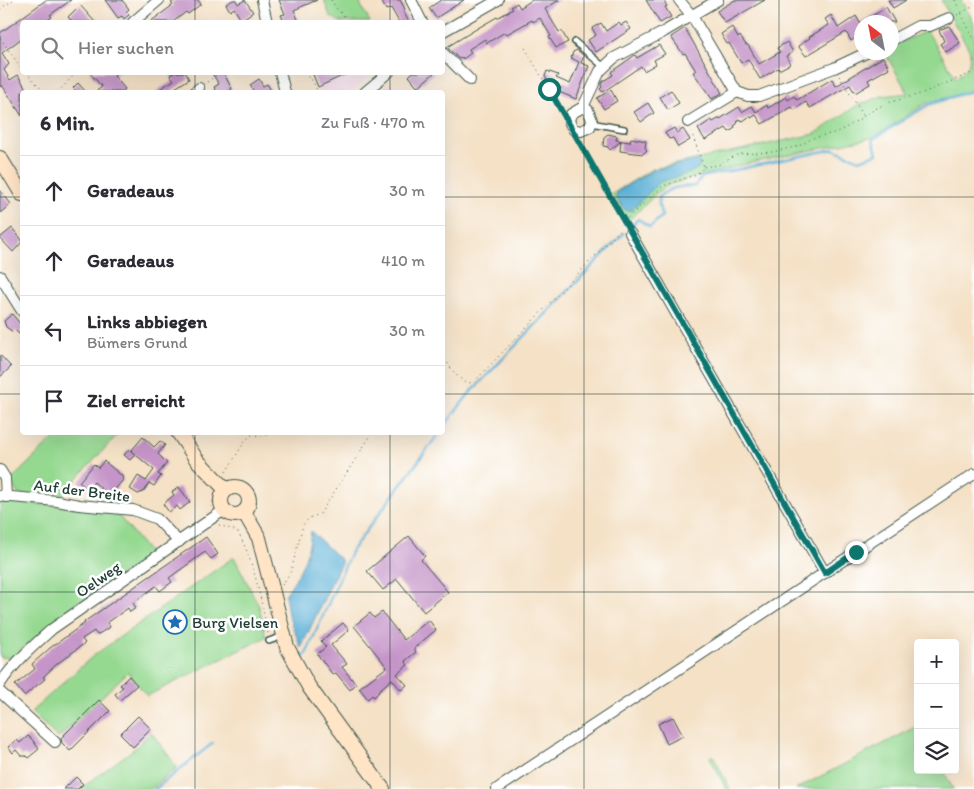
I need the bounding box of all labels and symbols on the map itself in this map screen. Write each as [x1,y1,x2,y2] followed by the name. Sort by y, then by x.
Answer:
[854,15,899,60] north arrow
[538,78,561,101] route start
[33,475,131,506] street label: Auf der Breite
[845,541,868,564] route end
[72,557,125,602] street label: Oelweg
[162,609,188,635] place icon: Burg Vielsen
[192,613,279,632] place label: Burg Vielsen

